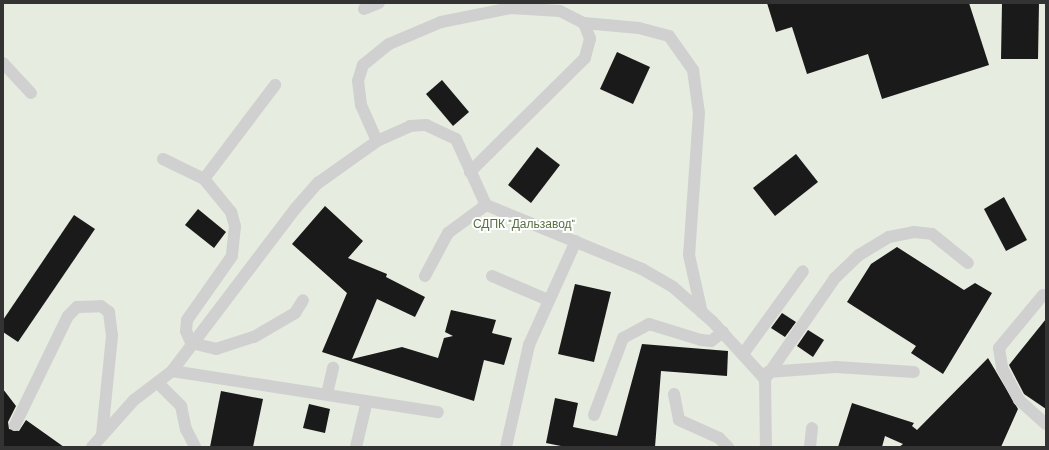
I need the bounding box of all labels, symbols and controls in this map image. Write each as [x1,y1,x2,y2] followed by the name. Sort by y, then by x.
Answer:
[473,218,575,232] park label: СДПК "Дальзавод"

